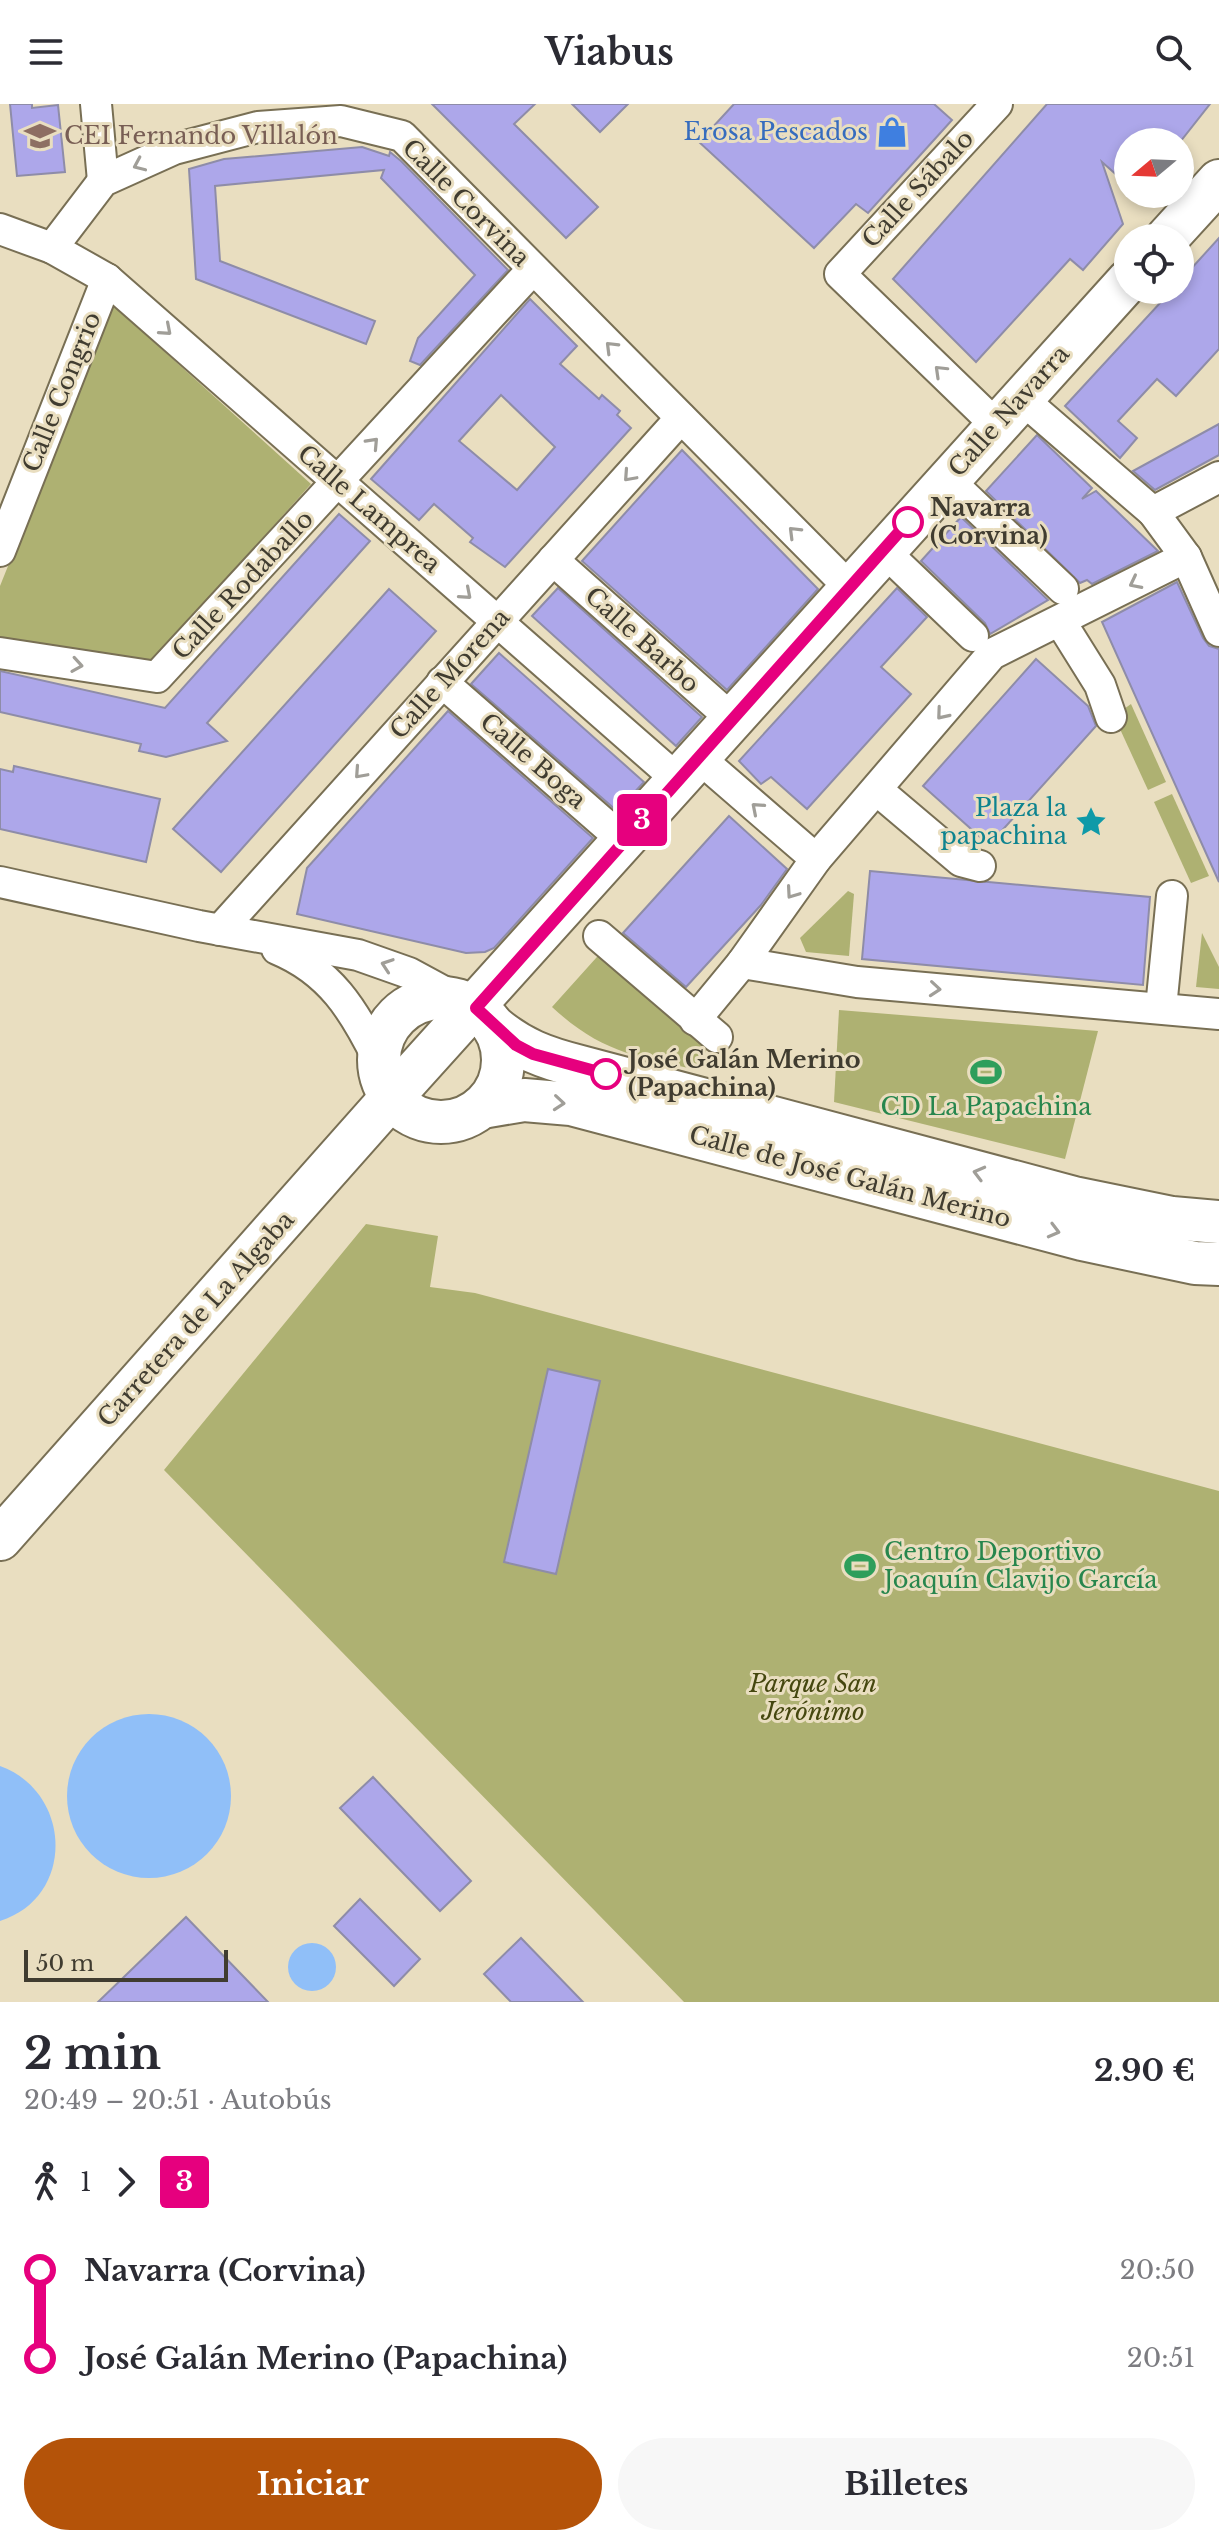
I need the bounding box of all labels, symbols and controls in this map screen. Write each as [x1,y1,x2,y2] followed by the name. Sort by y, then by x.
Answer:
[24,30,68,74] icon: menu
[545,30,674,75] text: Viabus
[1151,30,1195,74] icon: search
[875,115,909,149] shop icon: Erosa Pescados
[684,117,868,146] place label: Erosa Pescados
[23,119,57,153] school or university icon: CEI Fernando Villalón
[64,121,338,150] place label: CEI Fernando Villalón
[856,124,979,253] street label: Calle Sábalo
[1114,128,1194,208] north arrow
[1114,128,1194,304] map controls
[397,133,536,273] street label: Calle Corvina
[133,155,147,171] one-way arrow
[1114,224,1194,304] button: locate
[16,308,107,476] street label: Calle Congrio
[156,321,171,335] one-way arrow
[942,339,1075,482] street label: Calle Navarra
[606,342,620,356] one-way arrow
[935,366,949,380] one-way arrow
[364,438,379,452] one-way arrow
[292,439,447,579] street label: Calle Lamprea
[624,467,638,482] one-way arrow
[930,493,1048,550] place label: Navarra (Corvina)
[166,504,319,665] street label: Calle Rodaballo
[893,507,923,537] marker: Navarra (Corvina)
[789,527,803,541] one-way arrow
[1128,573,1143,589] one-way arrow
[579,581,705,698] street label: Calle Barbo
[457,585,472,599] one-way arrow
[384,602,516,745] street label: Calle Morena
[70,656,84,673] one-way arrow
[937,704,952,719] one-way arrow
[475,707,593,815] street label: Calle Boga
[356,763,370,778] one-way arrow
[940,793,1068,850] place label: Plaza la papachina
[616,794,668,846] line badge: 3
[633,802,651,837] text: 3
[752,803,767,818] one-way arrow
[1074,805,1108,839] place icon: Plaza la papachina
[787,885,802,899] one-way arrow
[381,959,395,975] one-way arrow
[929,980,942,997] one-way arrow
[623,1045,861,1102] place label: José Galán Merino (Papachina)
[969,1055,1003,1089] sports icon: CD La Papachina
[591,1059,621,1089] marker: José Galán Merino (Papachina)
[880,1092,1092,1121] place label: CD La Papachina
[553,1094,566,1111] one-way arrow
[686,1120,1014,1233] street label: Calle de José Galán Merino
[972,1165,986,1182] one-way arrow
[91,1205,300,1432] street label: Carretera de La Algaba
[1047,1222,1061,1239] one-way arrow
[881,1537,1158,1594] place label: Centro Deportivo Joaquín Clavijo García
[843,1549,877,1583] sports icon: Centro Deportivo Joaquín Clavijo García
[748,1669,877,1726] park label: Parque San Jerónimo
[24,1946,228,1982] scale bar
[36,1950,94,1977] text: 50 m
[24,2026,161,2081] text: 2 min
[1094,2052,1195,2089] text: 2.90 €
[24,2084,332,2116] text: 20:49 – 20:51 · Autobús
[24,2160,68,2204] icon: walk
[104,2160,148,2204] icon: forward
[176,2164,193,2199] text: 3
[80,2166,92,2198] text: 1
[84,2252,366,2289] text: Navarra (Corvina)
[1120,2254,1195,2286] text: 20:50
[84,2340,567,2377] text: José Galán Merino (Papachina)
[1127,2342,1195,2374] text: 20:51
[24,2438,602,2530] button: Iniciar
[618,2438,1195,2530] button: Billetes

